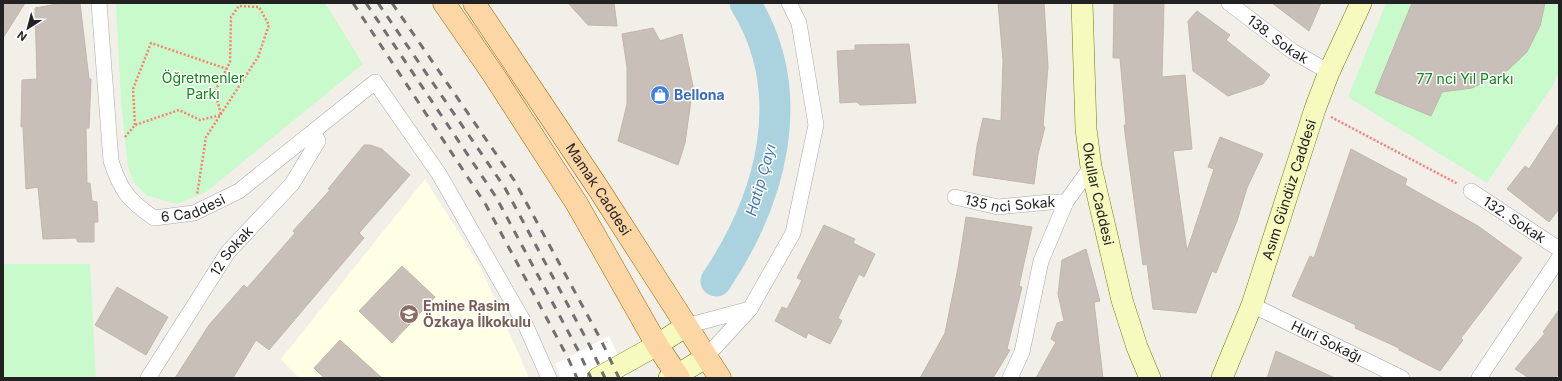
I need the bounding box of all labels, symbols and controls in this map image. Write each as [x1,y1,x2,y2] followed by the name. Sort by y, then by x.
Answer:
[8,8,48,48] north arrow
[1244,11,1312,67] street label: 138. Sokak
[15,28,30,44] text: N
[162,69,244,102] park label: Öğretmenler Parkı
[1417,70,1513,87] park label: 77 nci Yil Parkı
[649,84,671,106] shop icon: Bellona
[674,86,725,103] place label: Bellona
[1258,117,1319,262] street label: Asım Gündüz Caddesi
[562,140,635,238] street label: Mamak Caddesi
[741,141,780,218] water label: Hatip Çayı
[1080,141,1118,247] street label: Okullar Caddesi
[160,190,228,225] street label: 6 Caddesi
[963,191,1055,215] street label: 135 nci Sokak
[1480,192,1549,246] street label: 132. Sokak
[206,222,256,279] street label: 12 Sokak
[423,297,531,330] place label: Emine Rasim Özkaya İlkokulu
[398,303,420,325] school or university icon: Emine Rasim Özkaya İlkokulu
[1289,317,1365,365] street label: Huri Sokağı

